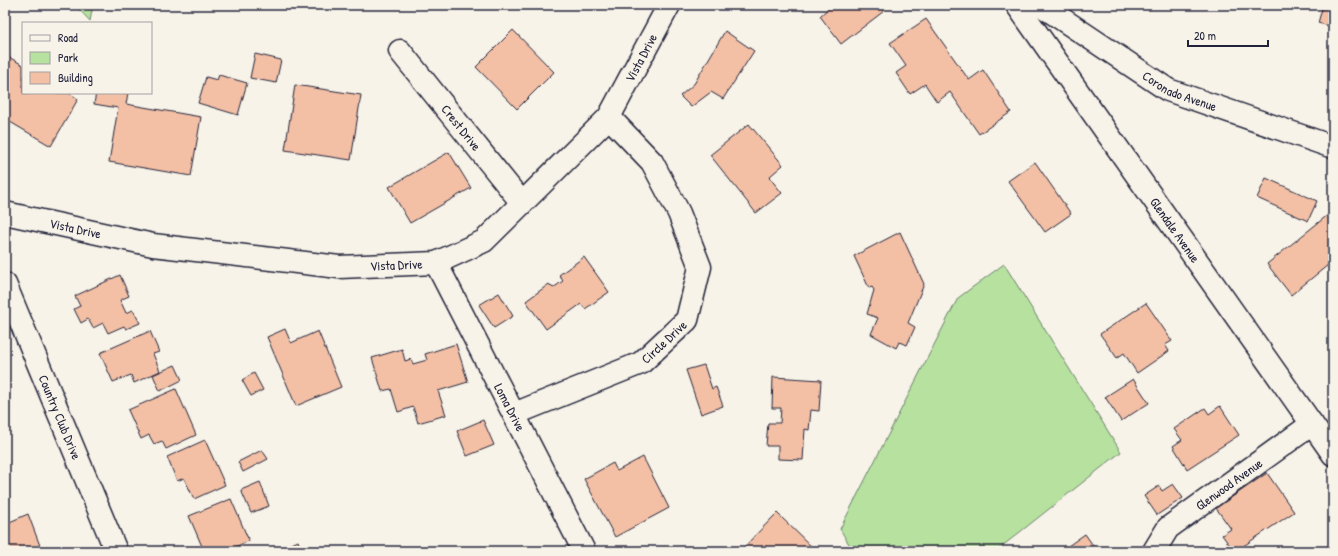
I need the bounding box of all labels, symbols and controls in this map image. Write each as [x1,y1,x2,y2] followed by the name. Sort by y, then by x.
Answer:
[22,22,152,94] legend
[1188,22,1268,48] scale bar
[1194,27,1216,44] text: 20 m
[58,29,78,46] text: Road
[620,30,661,85] street label: Vista Drive
[58,49,78,66] text: Park
[1139,66,1219,115] street label: Coronado Avenue
[58,69,93,86] text: Building
[437,101,485,154] street label: Crest Drive
[1146,194,1204,266] street label: Glendale Avenue
[48,214,103,243] street label: Vista Drive
[370,255,423,275] street label: Vista Drive
[637,316,690,368] street label: Circle Drive
[35,372,86,462] street label: Country Club Drive
[490,380,530,434] street label: Loma Drive
[1192,454,1266,514] street label: Glenwood Avenue

